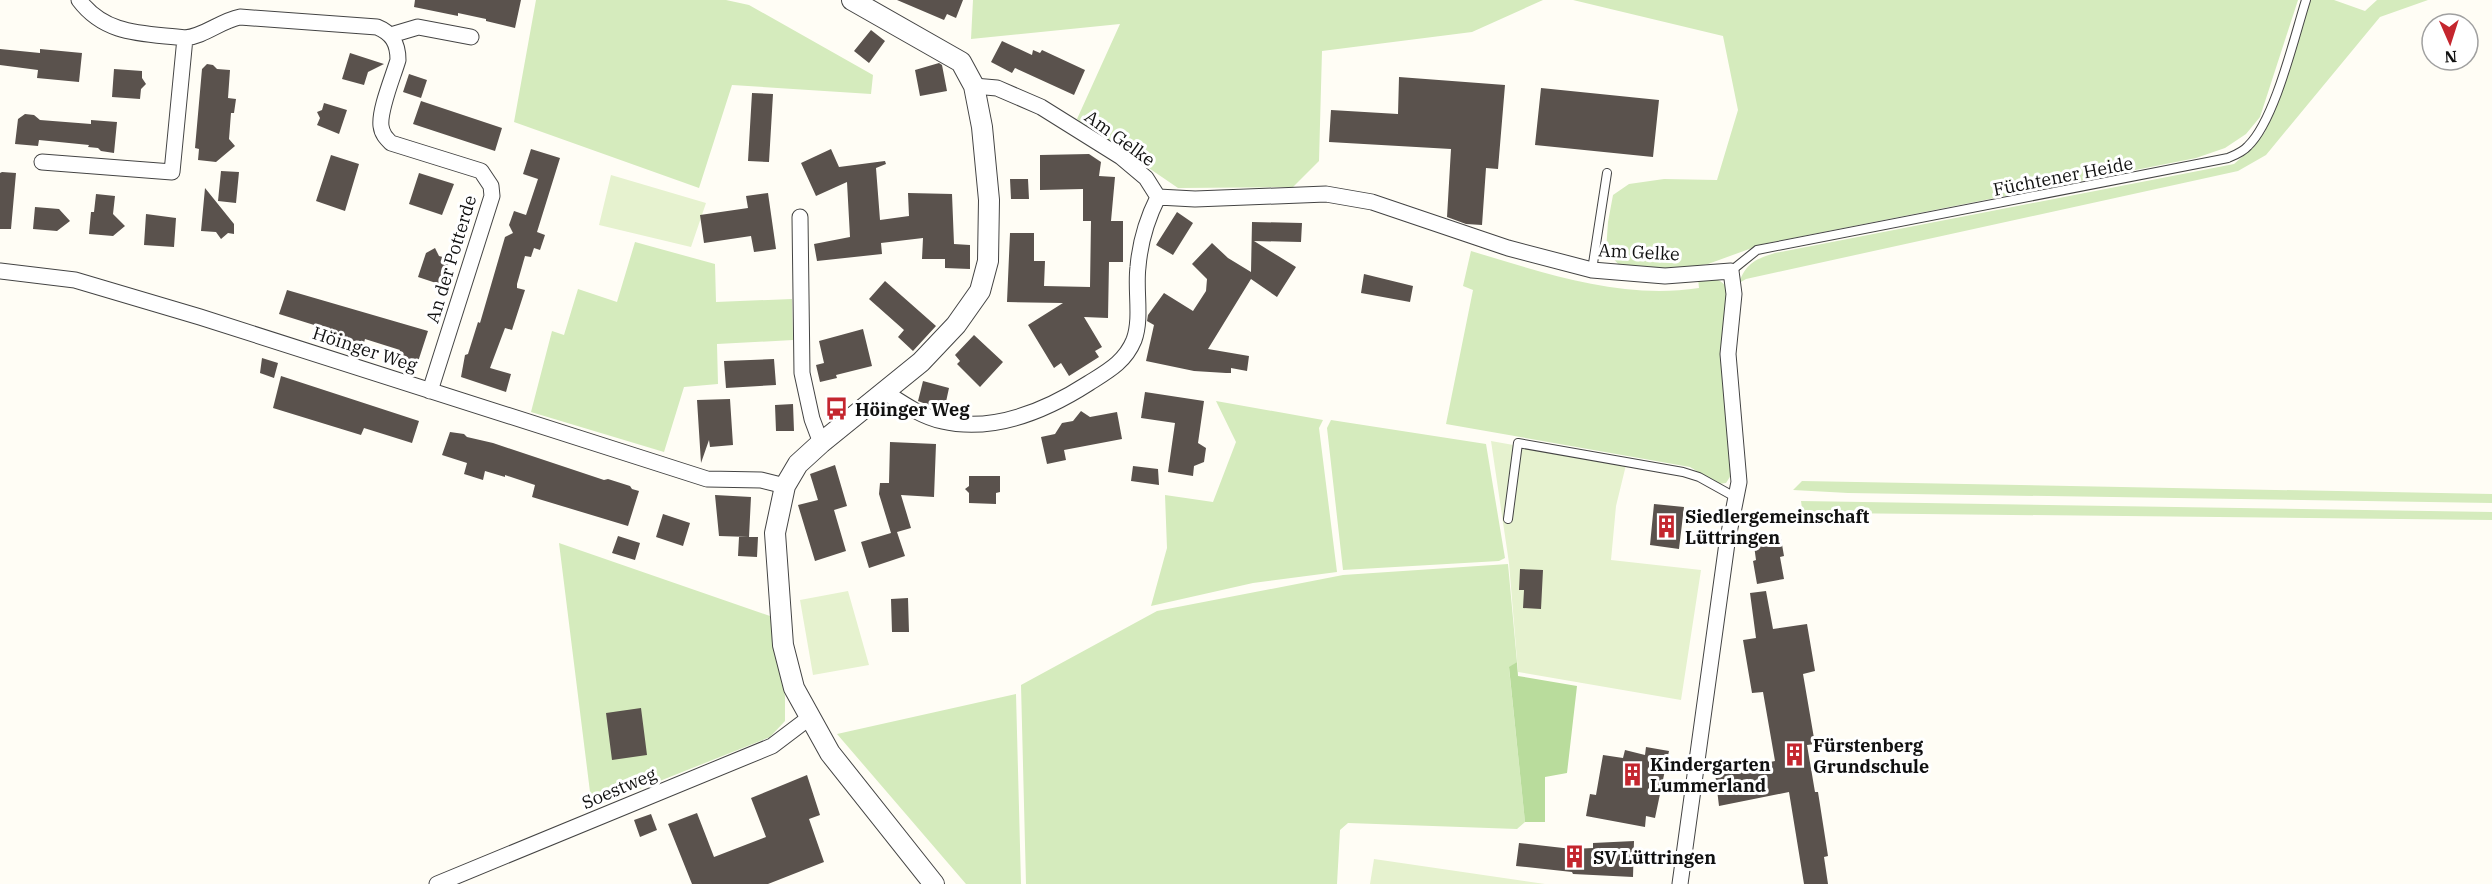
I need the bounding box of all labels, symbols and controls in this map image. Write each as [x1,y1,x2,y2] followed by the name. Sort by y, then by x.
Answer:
[2420,12,2480,72] north arrow
[2444,47,2458,67] text: N
[1080,105,1160,171] street label: Am Gelke
[1991,151,2135,201] street label: Füchtener Heide
[421,192,481,326] street label: An der Potterde
[1598,238,1680,266] street label: Am Gelke
[310,321,421,377] street label: Höinger Weg
[824,396,850,422] bus stop icon: Höinger Weg
[855,398,970,421] place label: Höinger Weg
[1685,505,1869,549] place label: Siedlergemeinschaft Lüttringen
[1654,513,1680,539] building icon: Siedlergemeinschaft Lüttringen
[1813,734,1929,778] place label: Fürstenberg Grundschule
[1782,742,1808,768] building icon: Fürstenberg Grundschule
[1650,753,1771,797] place label: Kindergarten Lummerland
[1619,761,1645,787] building icon: Kindergarten Lummerland
[578,762,660,814] street label: Soestweg
[1562,844,1588,870] building icon: SV Lüttringen
[1593,846,1716,869] place label: SV Lüttringen

